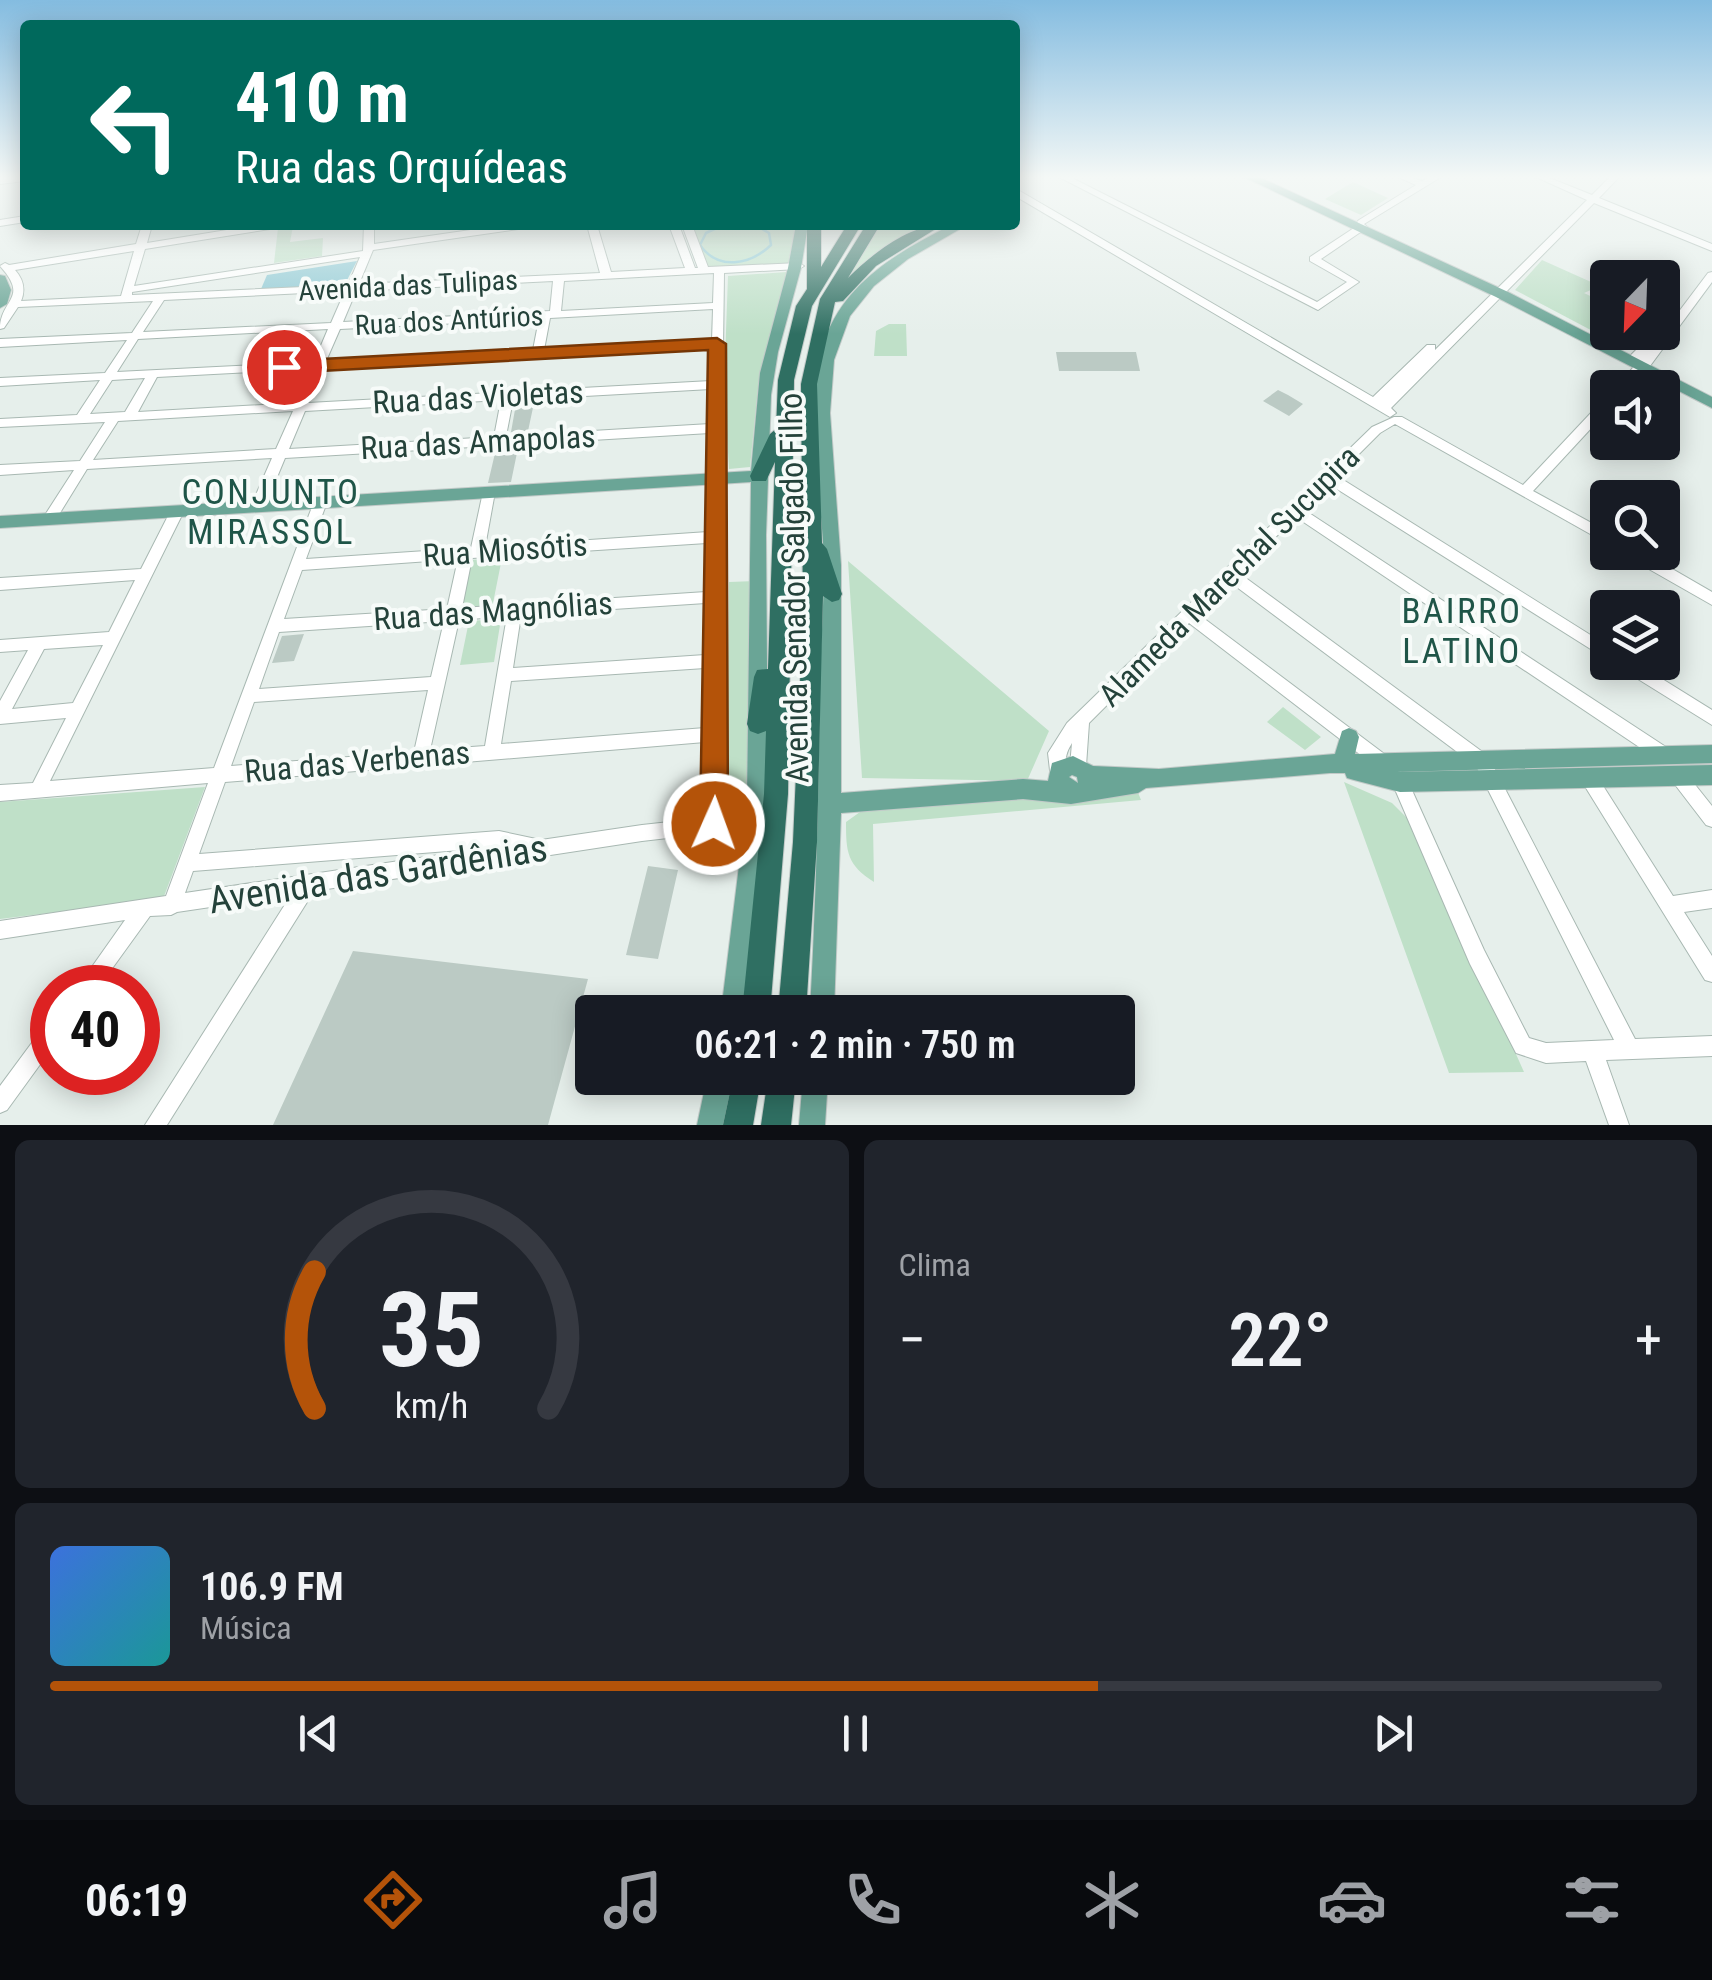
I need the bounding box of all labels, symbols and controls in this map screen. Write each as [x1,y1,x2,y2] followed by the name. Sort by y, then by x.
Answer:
[235,57,409,139] text: 410 m
[70,60,200,190] icon: left
[235,141,568,194] text: Rua das Orquídeas
[1590,260,1680,350] north arrow
[1590,260,1680,680] map controls
[297,263,519,308] street label: Avenida das Tulipas
[354,299,544,342] street label: Rua dos Antúrios
[242,325,327,410] pin
[257,340,312,395] icon: arrive
[1590,370,1680,460] button: sound
[371,372,585,422] street label: Rua das Violetas
[772,393,816,783] street label: Avenida Senador Salgado Filho
[360,417,596,467] street label: Rua das Amapolas
[1091,438,1367,714] street label: Alameda Marechal Sucupira
[181,472,361,553] district label: CONJUNTO MIRASSOL
[1590,480,1680,570] button: search
[421,525,589,575] street label: Rua Miosótis
[372,584,614,638] street label: Rua das Magnólias
[1590,590,1680,680] button: layers
[1401,591,1523,672] district label: BAIRRO LATINO
[243,733,471,791] street label: Rua das Verbenas
[662,772,766,876] position arrow
[206,826,550,922] street label: Avenida das Gardênias
[30,965,160,1095] speed limit sign: 40
[695,1023,1015,1067] text: 06:21 · 2 min · 750 m
[899,1246,971,1284] text: Clima
[379,1270,484,1391] text: 35
[1228,1296,1333,1384] text: 22°
[899,1308,926,1372] text: −
[1635,1308,1662,1372] text: +
[395,1385,469,1427] text: km/h
[200,1565,344,1609] text: 106.9 FM
[200,1609,292,1647] text: Música
[291,1706,346,1761] icon: previous
[828,1706,883,1761] icon: pause
[1366,1706,1421,1761] icon: next
[358,1865,428,1935] icon: directions
[598,1865,668,1935] icon: music
[838,1865,908,1935] icon: phone
[1077,1865,1147,1935] icon: climate
[1317,1865,1387,1935] icon: car
[1557,1865,1627,1935] icon: filters
[85,1874,188,1927] text: 06:19

